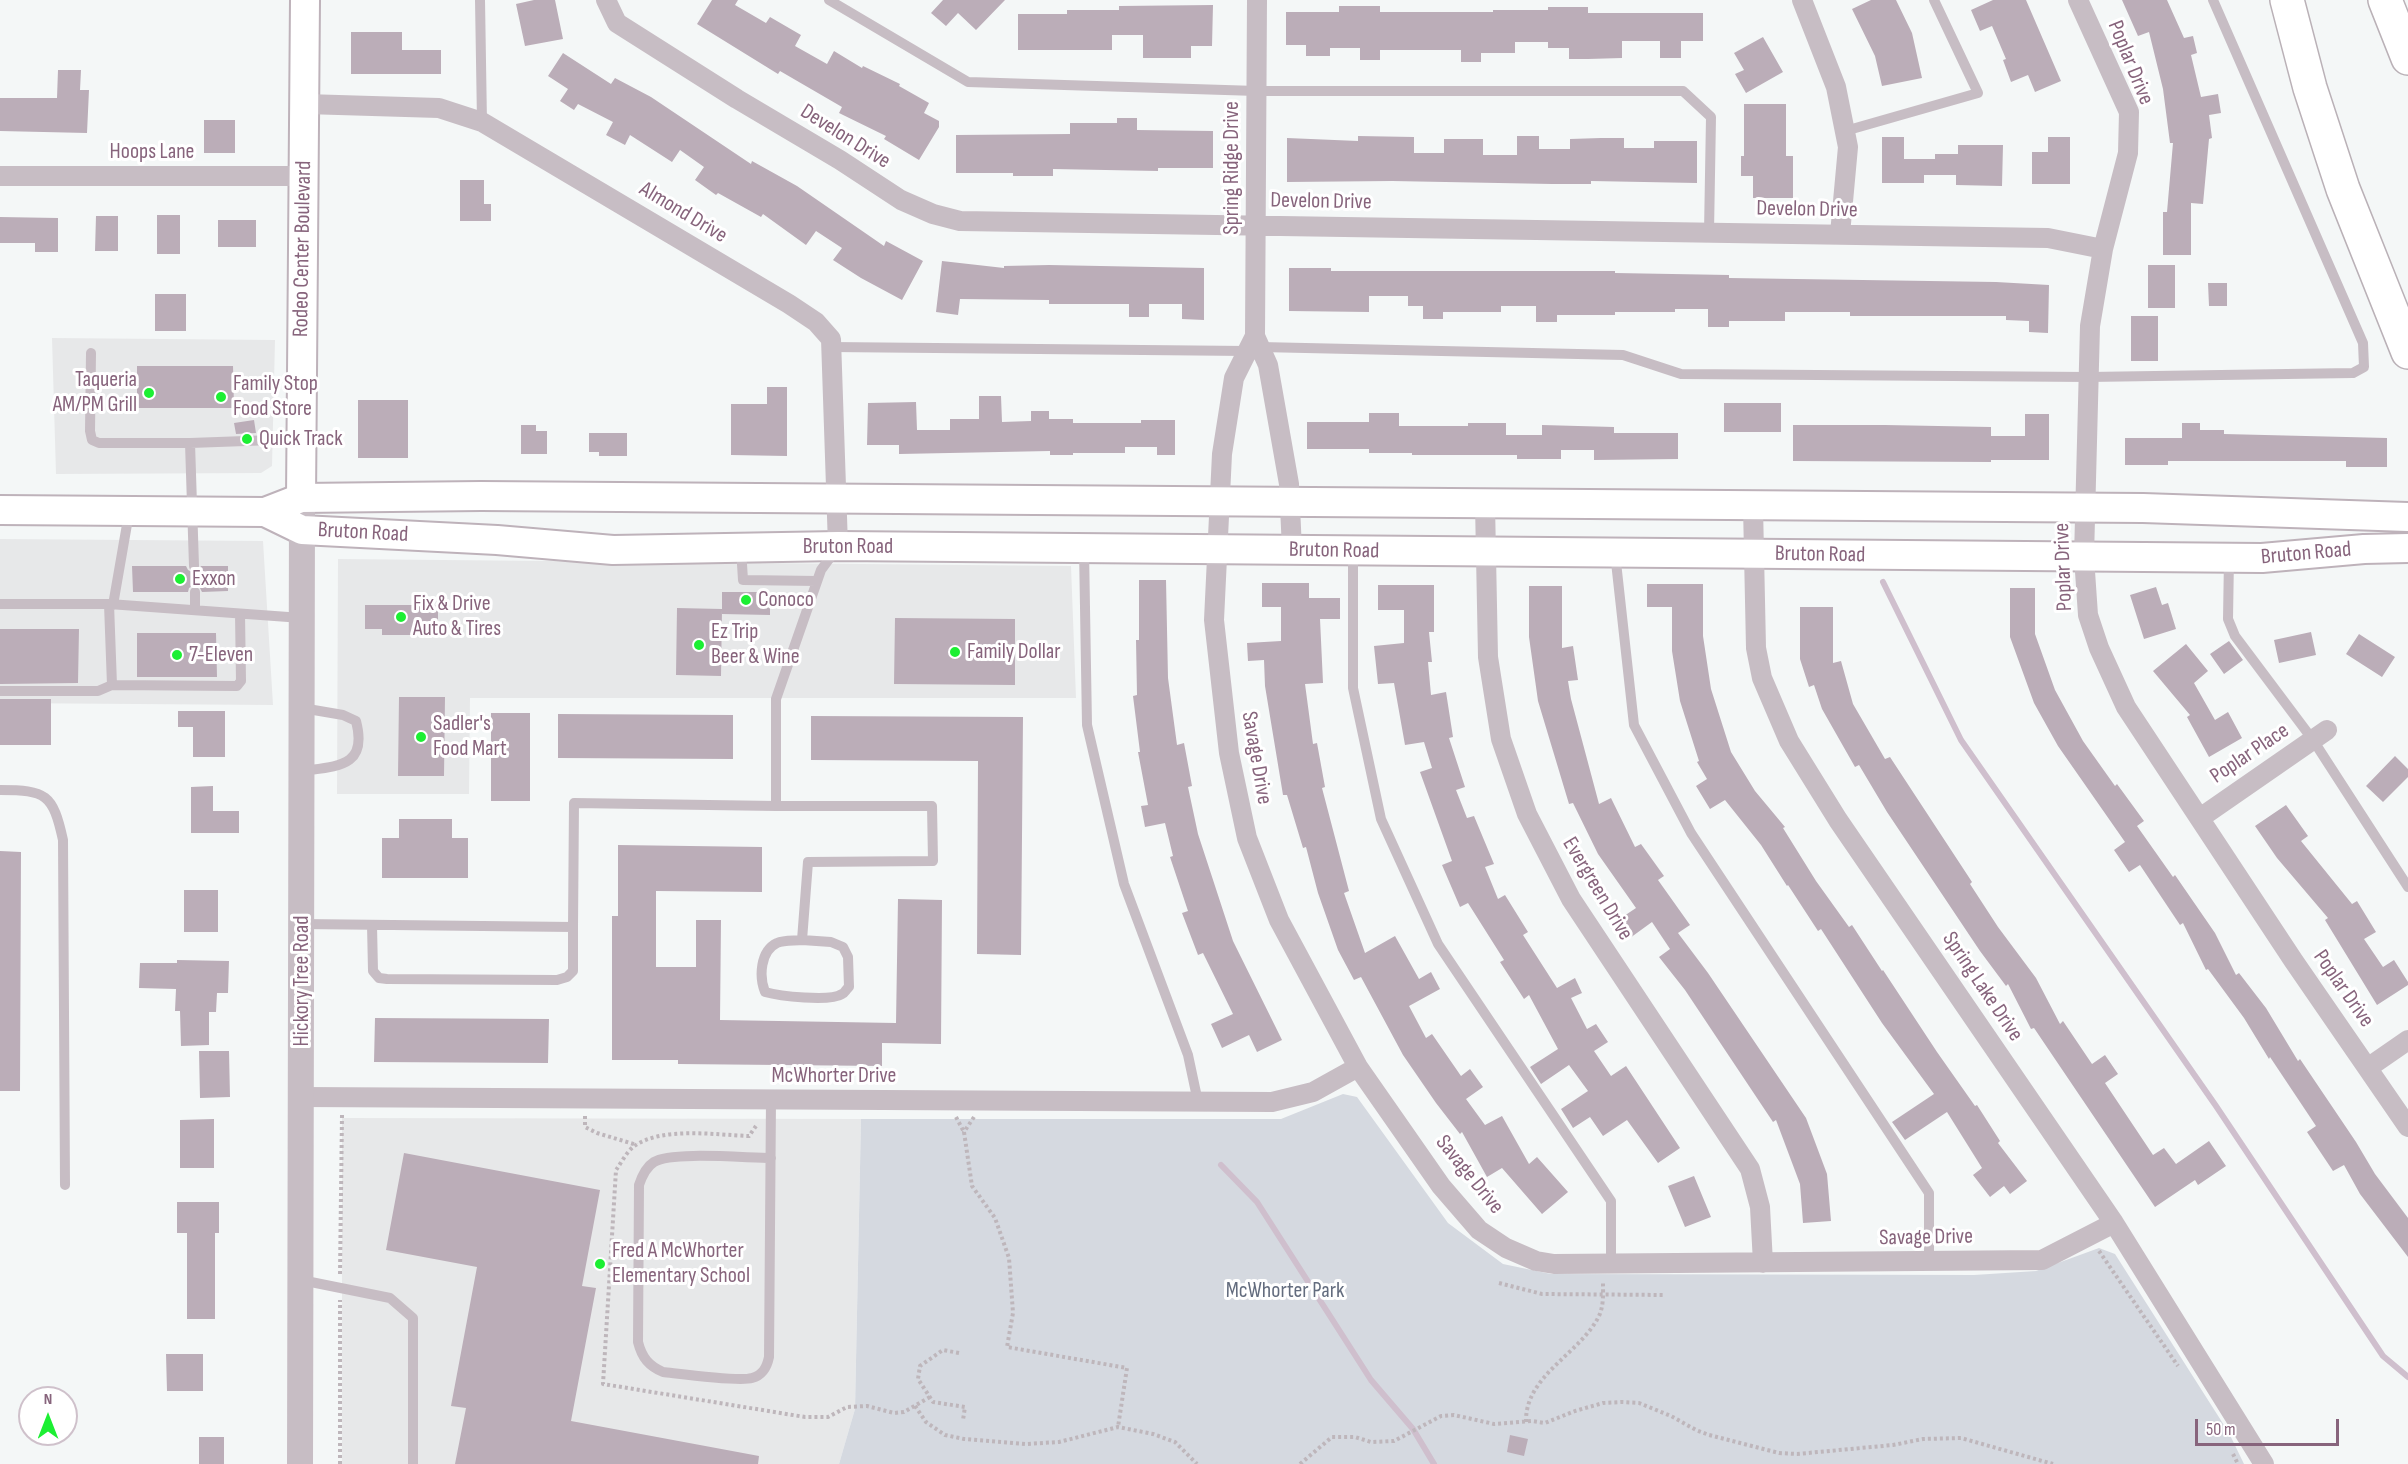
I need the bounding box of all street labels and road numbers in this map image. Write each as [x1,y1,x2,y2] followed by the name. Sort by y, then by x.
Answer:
[2101,17,2159,109] street label: Poplar Drive
[795,99,895,175] street label: Develon Drive
[1219,101,1245,235] street label: Spring Ridge Drive
[110,139,194,165] street label: Hoops Lane
[288,161,318,337] street label: Rodeo Center Boulevard
[634,177,732,249] street label: Almond Drive
[1270,188,1372,216] street label: Develon Drive
[1756,196,1858,224] street label: Develon Drive
[317,517,409,549] street label: Bruton Road
[2049,522,2079,612] street label: Poplar Drive
[803,534,893,560] street label: Bruton Road
[1289,537,1379,565] street label: Bruton Road
[2260,537,2352,571] street label: Bruton Road
[1775,541,1865,569] street label: Bruton Road
[1235,710,1277,806] street label: Savage Drive
[2206,718,2294,790] street label: Poplar Place
[1556,833,1638,945] street label: Evergreen Drive
[289,916,315,1046] street label: Hickory Tree Road
[1936,927,2028,1047] street label: Spring Lake Drive
[2307,945,2379,1033] street label: Poplar Drive
[772,1063,896,1089] street label: McWhorter Drive
[1429,1130,1509,1220] street label: Savage Drive
[1879,1224,1973,1252] street label: Savage Drive

